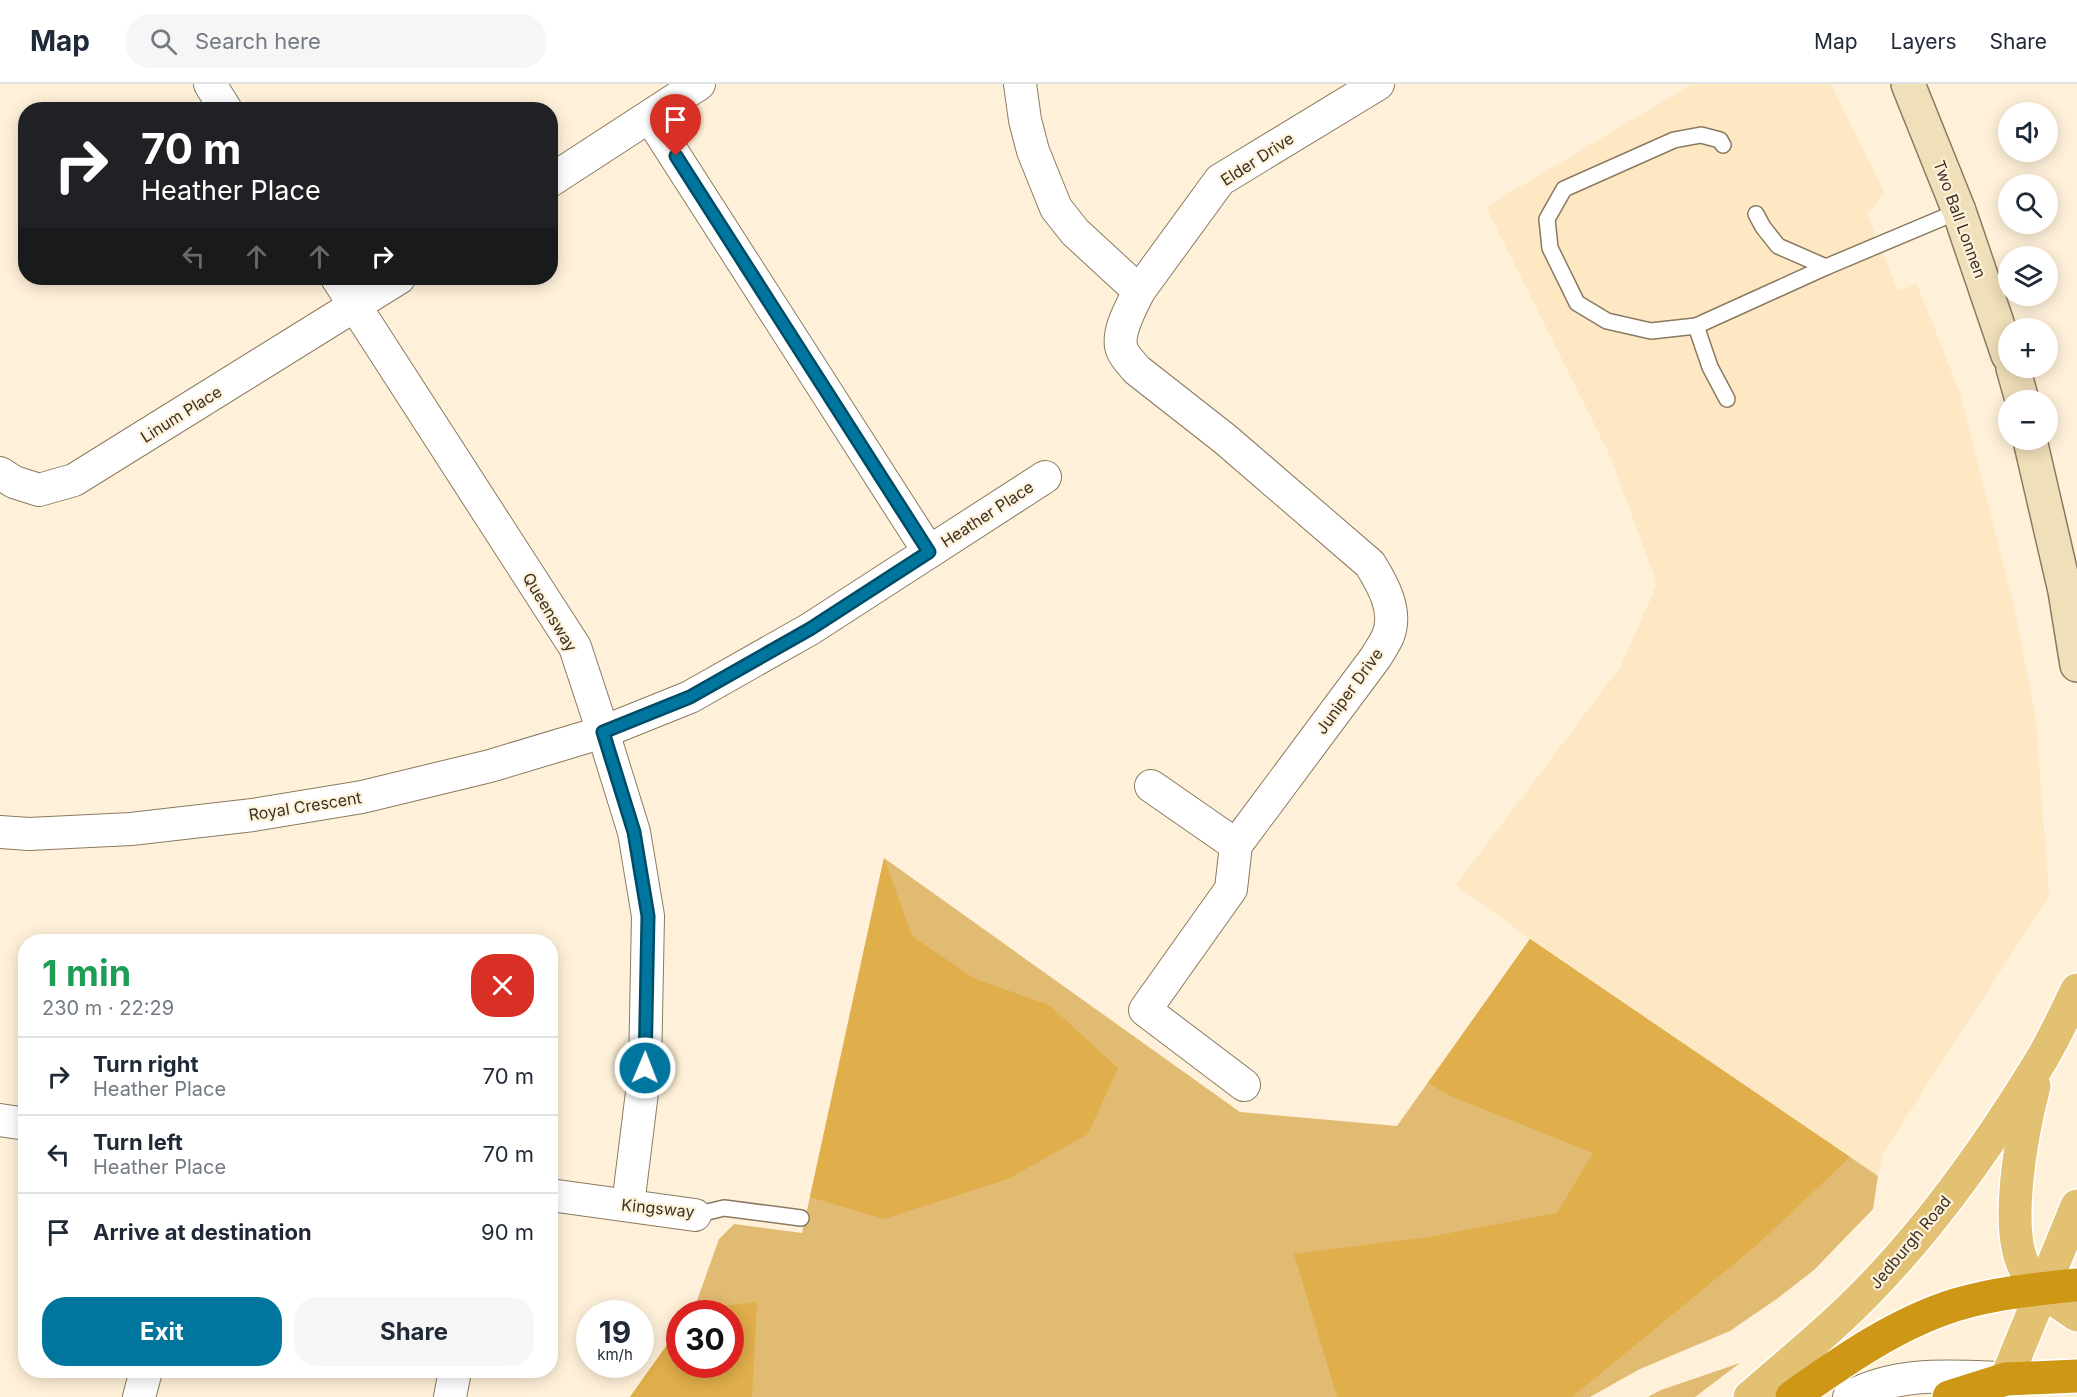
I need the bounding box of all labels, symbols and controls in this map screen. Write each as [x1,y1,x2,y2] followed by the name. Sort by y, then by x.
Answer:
[126,14,546,68] search box
[30,24,90,58] text: Map
[147,25,180,58] icon: search
[195,28,321,54] text: Search here
[1814,29,1858,54] text: Map
[1891,29,1957,54] text: Layers
[1990,29,2047,54] text: Share
[650,94,701,156] pin
[1998,102,2058,450] map controls
[1998,102,2058,162] button: sound
[659,103,692,136] icon: arrive
[141,123,241,174] text: 70 m
[42,126,120,204] icon: right
[1217,128,1297,190] street label: Elder Drive
[1929,157,1991,281] street label: Two Ball Lonnen
[141,174,321,207] text: Heather Place
[1998,174,2058,234] button: search
[177,240,210,273] icon: left
[240,240,273,273] icon: ahead
[303,240,336,273] icon: ahead
[366,240,399,273] icon: right
[1998,246,2058,306] button: layers
[1998,318,2058,378] button: +
[137,381,225,447] street label: Linum Place
[1998,390,2058,450] button: −
[937,477,1037,551] street label: Heather Place
[518,569,582,655] street label: Queensway
[1311,644,1387,738] street label: Juniper Drive
[247,787,363,825] street label: Royal Crescent
[42,951,131,995] text: 1 min
[471,954,534,1017] button: close
[42,996,174,1020] text: 230 m · 22:29
[613,1036,677,1100] position arrow
[93,1051,199,1077] text: Turn right
[42,1060,75,1093] icon: right
[483,1063,534,1089] text: 70 m
[93,1077,226,1101] text: Heather Place
[93,1129,183,1155] text: Turn left
[42,1138,75,1171] icon: left
[483,1141,534,1167] text: 70 m
[93,1155,226,1179] text: Heather Place
[1865,1191,1955,1293] street label: Jedburgh Road
[620,1194,696,1222] street label: Kingsway
[42,1216,75,1249] icon: arrive
[93,1219,312,1245] text: Arrive at destination
[481,1219,534,1245] text: 90 m
[42,1297,282,1366] button: Exit
[294,1297,534,1366] button: Share
[666,1300,744,1378] speed limit sign: 30
[599,1314,631,1350] text: 19
[597,1345,633,1364] text: km/h

